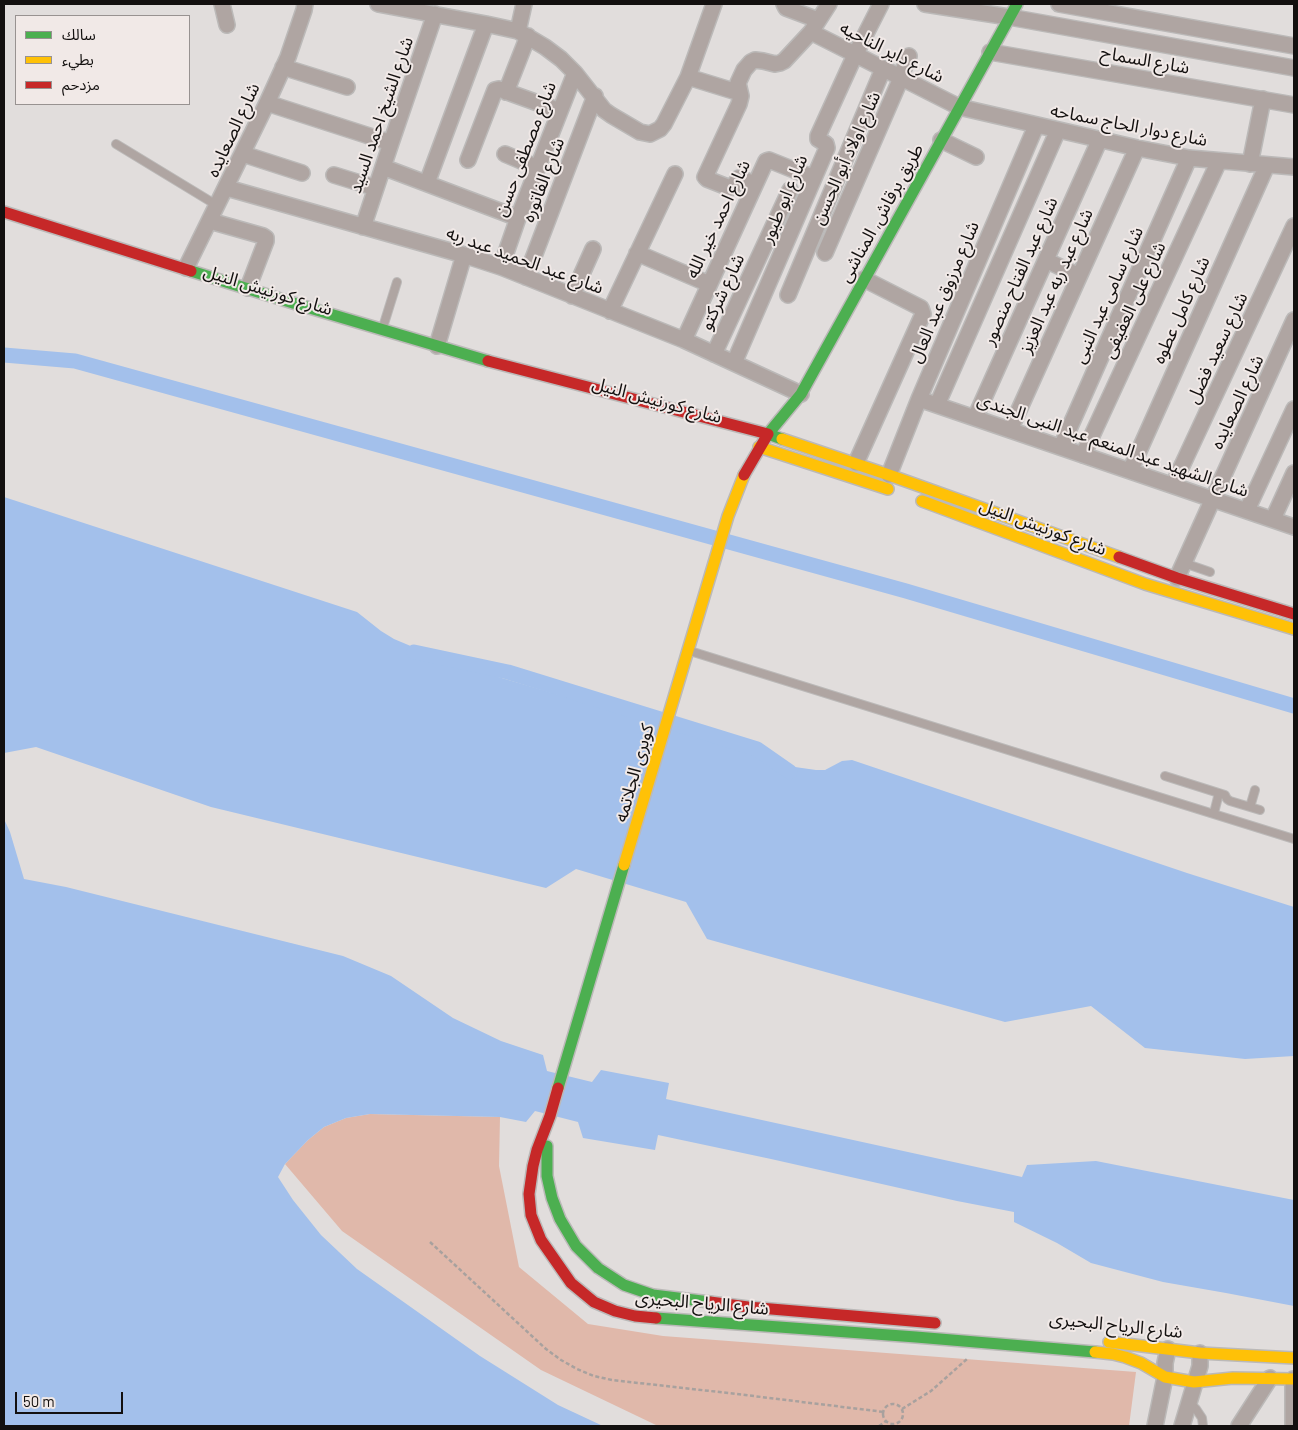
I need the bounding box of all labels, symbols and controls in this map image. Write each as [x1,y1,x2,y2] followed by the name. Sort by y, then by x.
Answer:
[15,15,190,105] legend
[836,16,948,88] street label: شارع داير الناحيه
[62,25,96,43] text: سالك
[344,34,418,196] street label: شارع الشيخ احمد السيد
[1099,42,1191,78] street label: شارع السماح
[62,50,94,68] text: بطيء
[62,75,100,93] text: مزدحم
[489,78,561,220] street label: شارع مصطفى حسن
[202,79,264,181] street label: شارع الصعايده
[807,88,885,228] street label: شارع اولاد أبو الحسن
[1049,99,1209,151] street label: شارع دوار الحاج سماحه
[517,135,569,225] street label: شارع الفاتوره
[834,140,928,286] street label: طريق برقاش, المناشى
[756,152,812,246] street label: شارع ابو طيور
[681,156,755,282] street label: شارع احمد خير الله
[978,194,1062,348] street label: شارع عبد الفتاح منصور
[1014,205,1098,357] street label: شارع عبد ربه عبد العزيز
[904,218,984,366] street label: شارع مرزوق عبد العال
[443,221,607,299] street label: شارع عبد الحميد عبد ربه
[1068,223,1148,367] street label: شارع سامى عبد النبى
[1098,238,1170,362] street label: شارع على العفيفى
[695,250,749,334] street label: شارع شركتو
[1148,253,1214,367] street label: شارع كامل عطوه
[201,260,335,320] street label: شارع كورنيش النيل
[1182,289,1252,407] street label: شارع سعيد فضل
[1206,351,1268,453] street label: شارع الصعايده
[590,372,724,428] street label: شارع كورنيش النيل
[975,388,1251,502] street label: شارع الشهيد عبد المنعم عبد النبى الجندى
[977,494,1109,560] street label: شارع كورنيش النيل
[610,722,658,824] street label: كوبرى الجلاتمه
[634,1286,770,1320] street label: شارع الرياح البحيرى
[1048,1307,1184,1343] street label: شارع الرياح البحيرى
[18,1382,125,1414] scale bar
[23,1392,55,1410] text: 50 m

